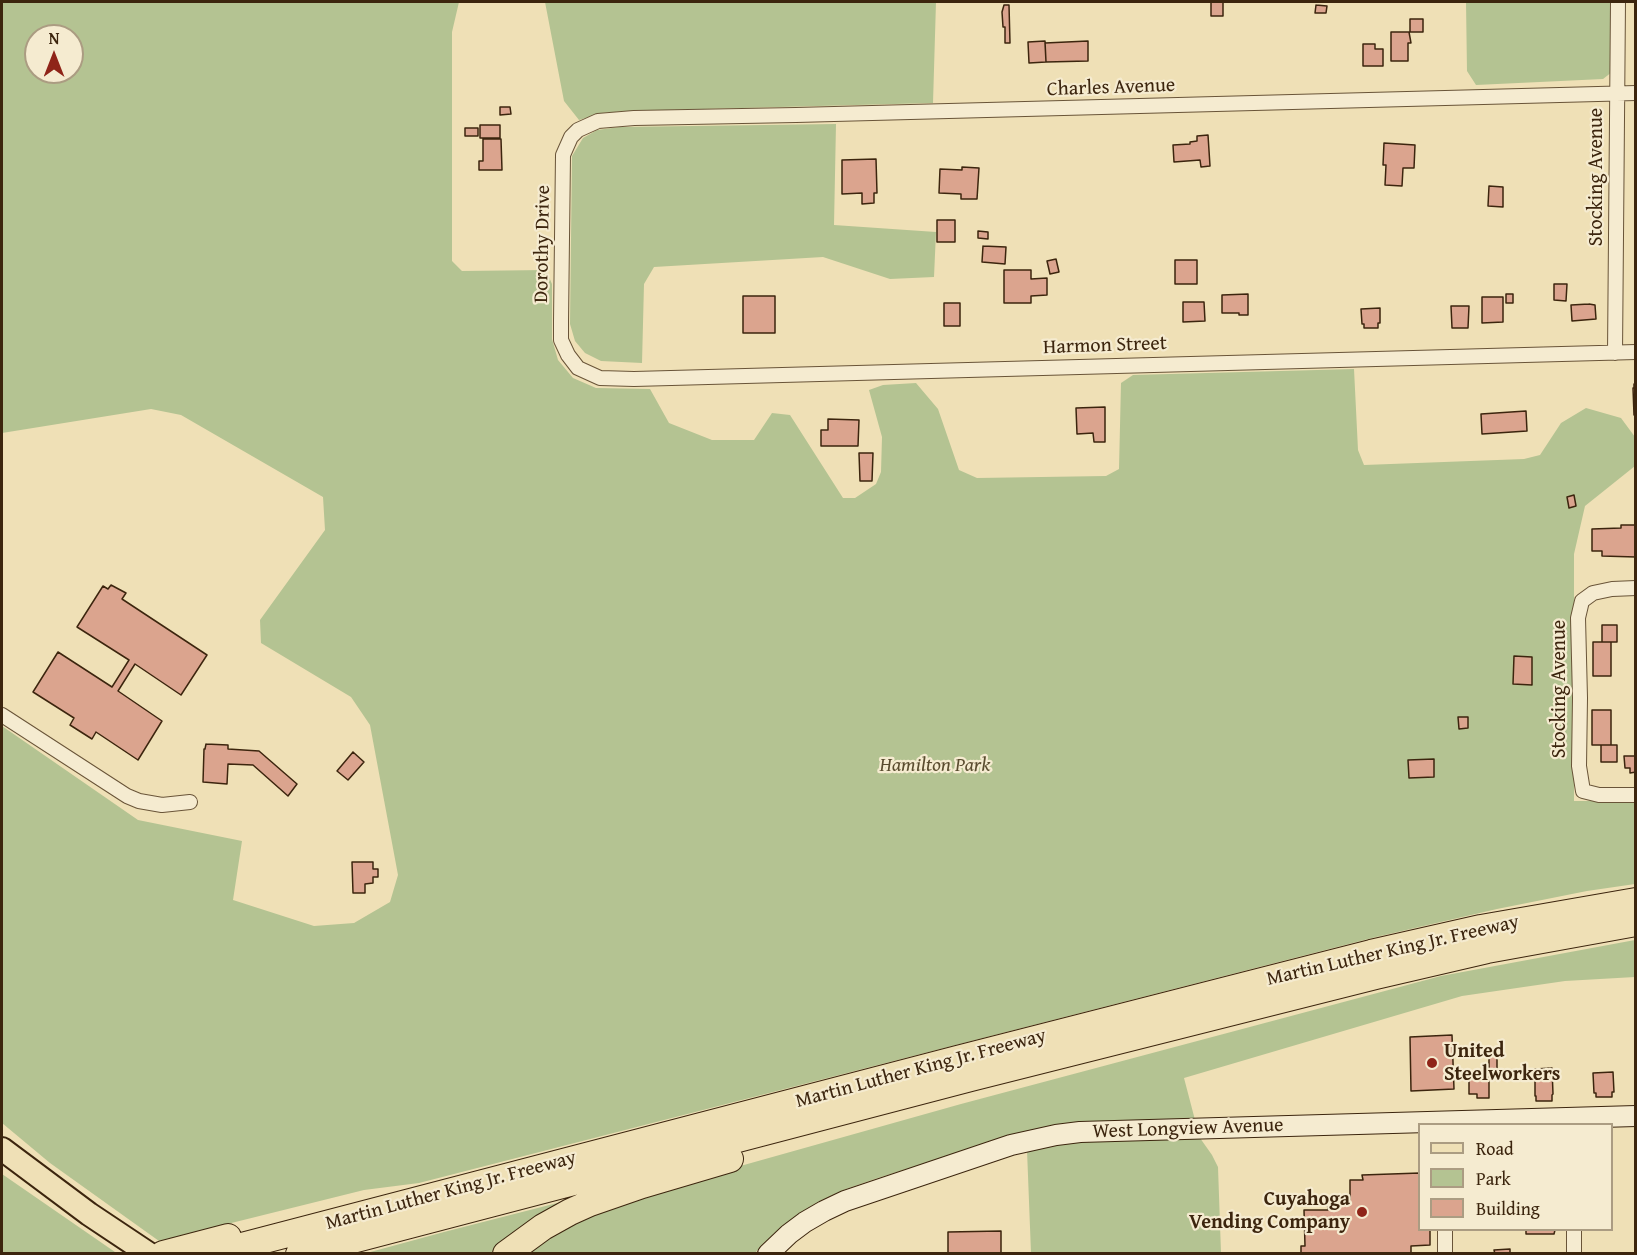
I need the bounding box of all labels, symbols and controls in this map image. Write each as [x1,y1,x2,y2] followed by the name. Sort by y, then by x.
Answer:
[24,24,84,84] north arrow
[49,26,59,50] text: N
[1046,74,1176,102] street label: Charles Avenue
[1585,108,1609,246] street label: Stocking Avenue
[530,185,556,303] street label: Dorothy Drive
[1043,332,1167,360] street label: Harmon Street
[1548,620,1572,758] street label: Stocking Avenue
[880,754,990,778] park label: Hamilton Park
[1264,910,1522,992] street label: Martin Luther King Jr. Freeway
[793,1024,1049,1114] street label: Martin Luther King Jr. Freeway
[1444,1040,1560,1087] place label: United Steelworkers
[1425,1056,1439,1070] marker: United Steelworkers
[1092,1114,1284,1144] street label: West Longview Avenue
[1418,1123,1613,1231] legend
[1476,1135,1514,1162] text: Road
[323,1146,579,1236] street label: Martin Luther King Jr. Freeway
[1476,1165,1511,1192] text: Park
[1189,1188,1350,1235] place label: Cuyahoga Vending Company
[1476,1195,1540,1222] text: Building
[1355,1205,1369,1219] marker: Cuyahoga Vending Company

